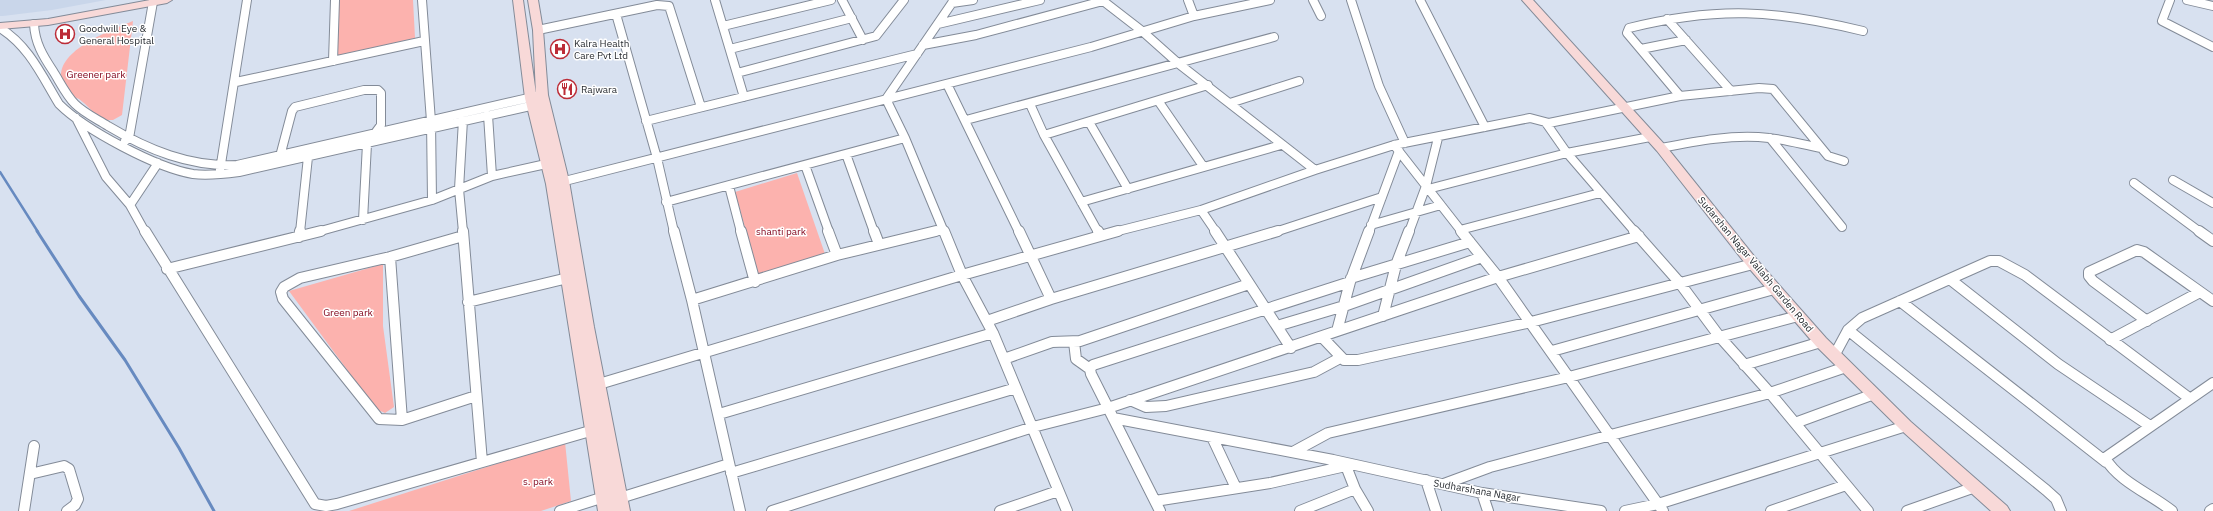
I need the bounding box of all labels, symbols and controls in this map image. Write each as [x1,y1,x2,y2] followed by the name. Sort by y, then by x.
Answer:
[79,22,154,47] place label: Goodwill Eye & General Hospital
[54,23,76,45] hospital icon: Goodwill Eye & General Hospital
[574,37,629,62] place label: Kalra Health Care Pvt Ltd
[549,38,571,60] hospital icon: Kalra Health Care Pvt Ltd
[67,68,126,81] park label: Greener park
[556,78,578,100] restaurant icon: Rajwara
[581,83,618,96] place label: Rajwara
[1695,194,1816,335] street label: Sudarshan Nagar Vallabh Garden Road
[756,225,807,238] park label: shanti park
[323,306,374,319] park label: Green park
[523,475,554,488] park label: s. park
[1432,476,1522,505] street label: Sudharshana Nagar

